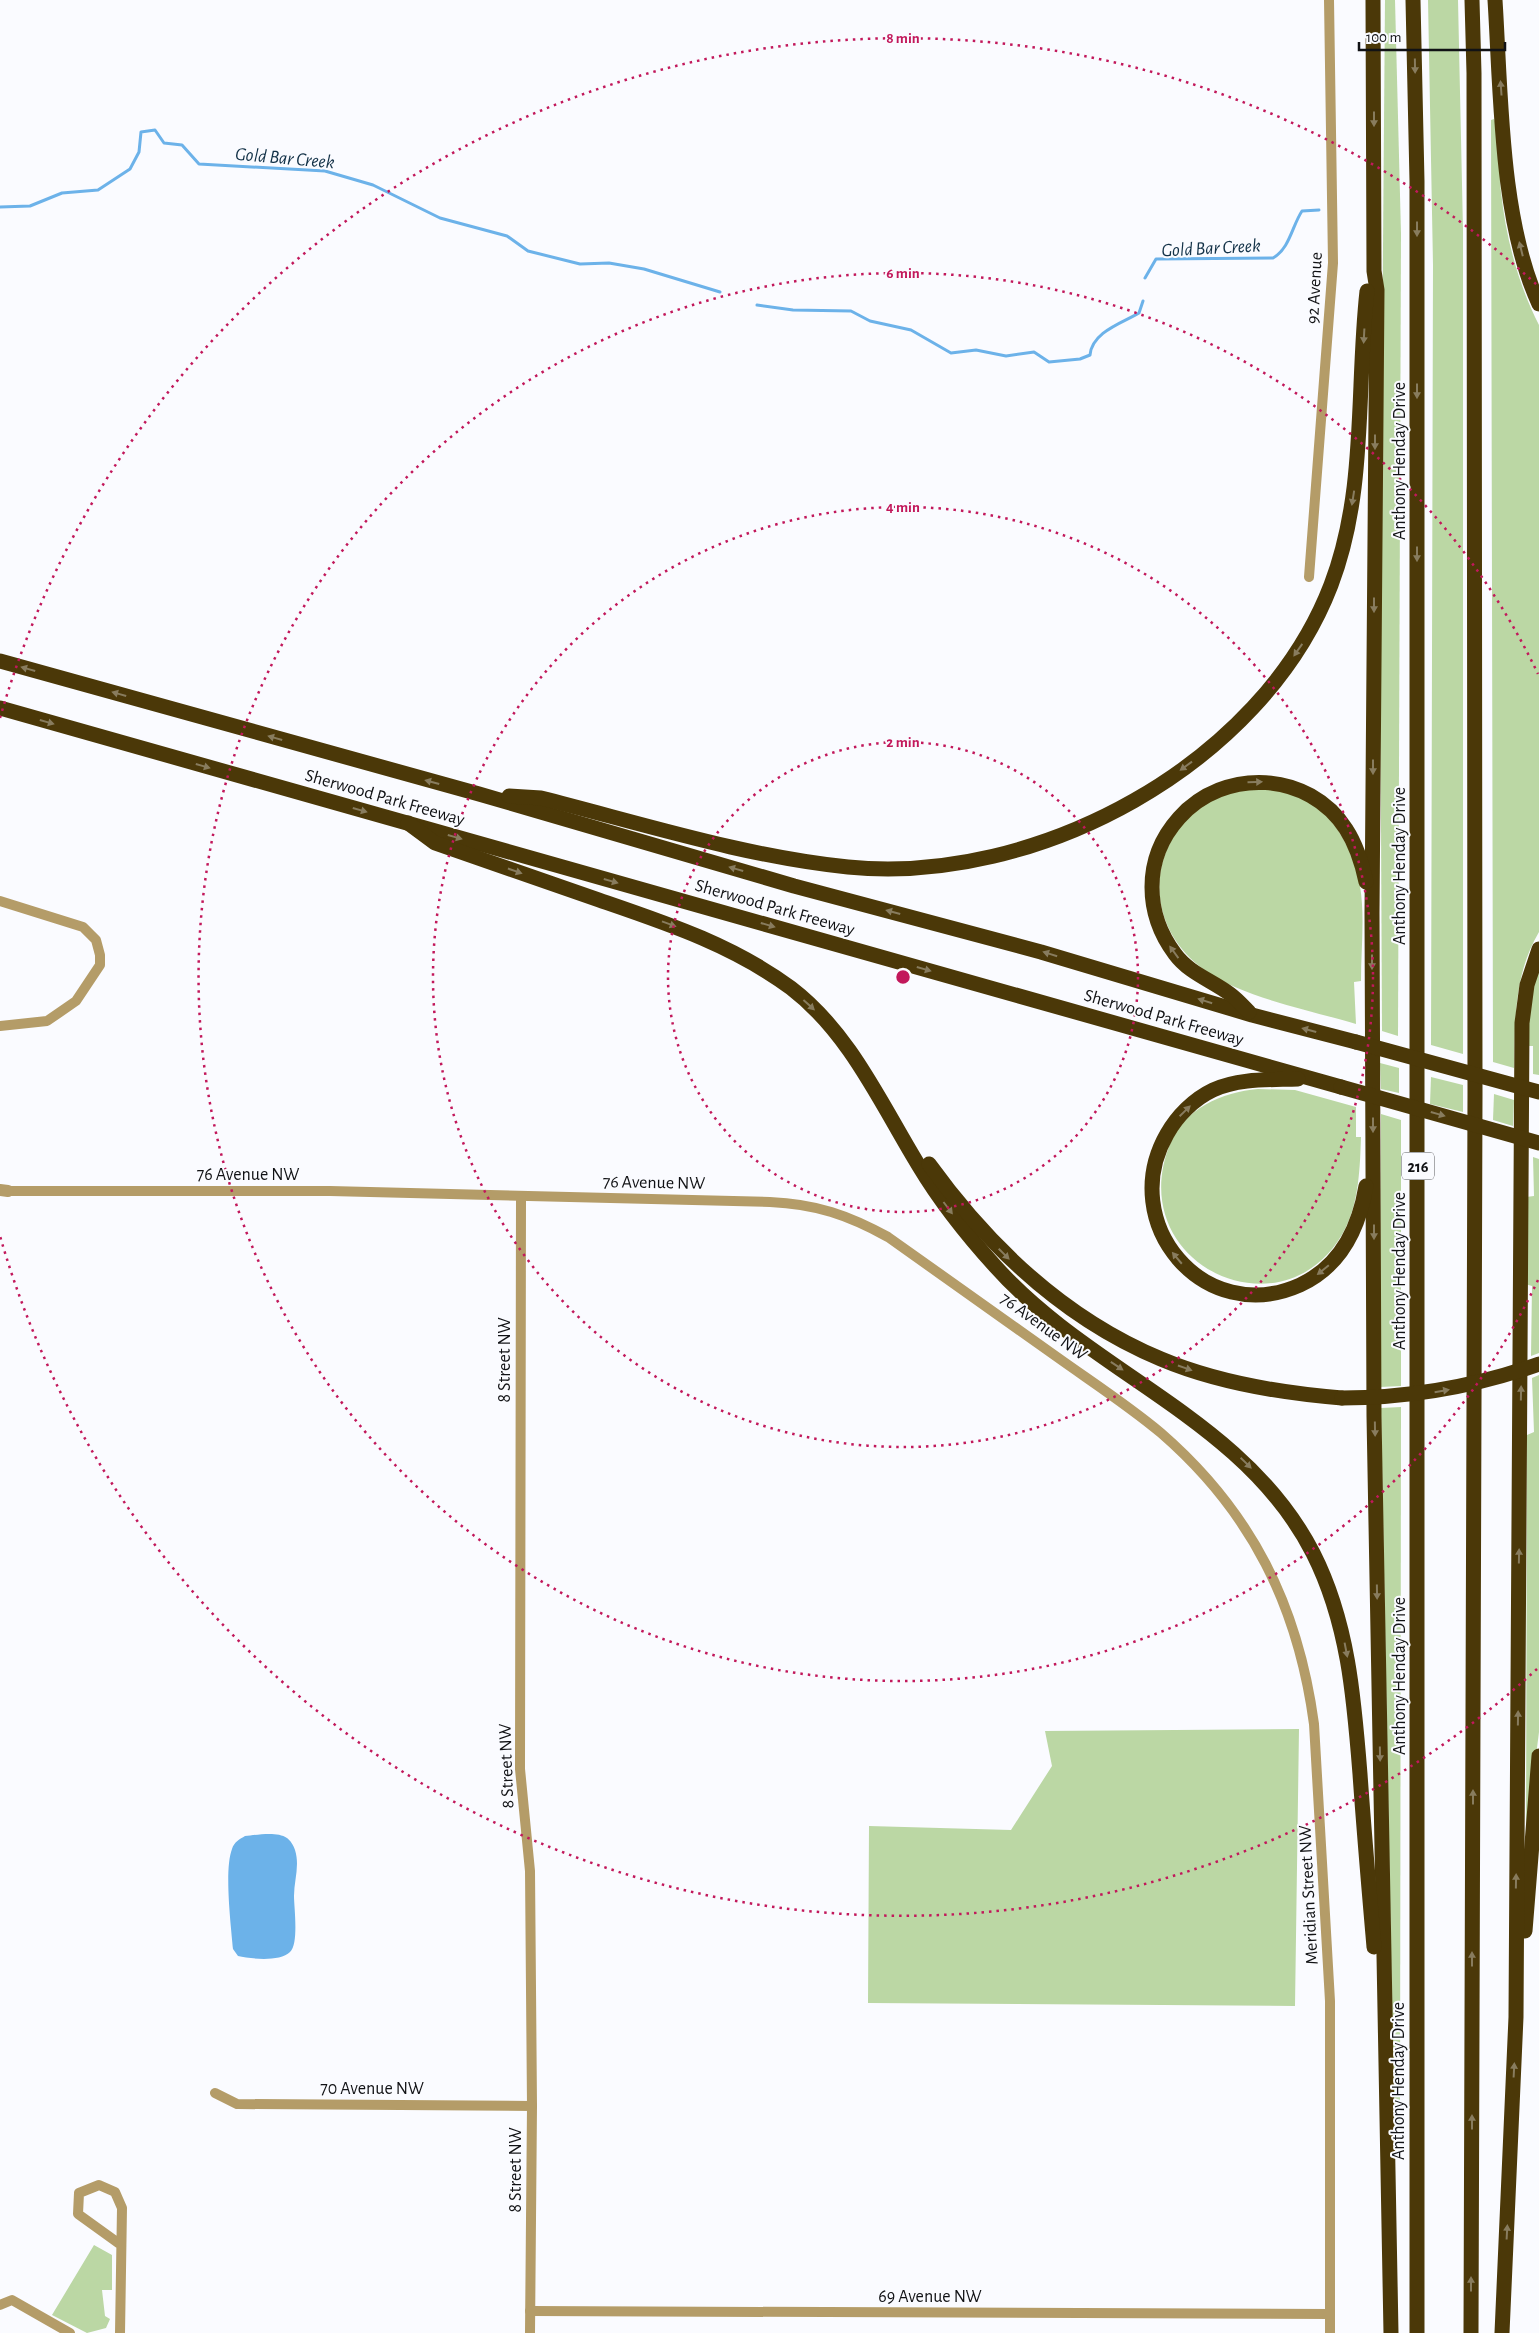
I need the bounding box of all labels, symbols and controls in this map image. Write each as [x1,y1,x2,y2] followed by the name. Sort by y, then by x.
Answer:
[1359,20,1505,52] scale bar
[1366,30,1401,45] text: 100 m
[886,31,920,46] text: 8 min
[1411,58,1419,74] one-way arrow
[1497,80,1505,96] one-way arrow
[1370,111,1378,127] one-way arrow
[234,145,335,172] water label: Gold Bar Creek
[1413,221,1421,237] one-way arrow
[1161,236,1261,261] water label: Gold Bar Creek
[1517,241,1525,257] one-way arrow
[1304,252,1326,325] street label: 92 Avenue
[886,266,920,281] text: 6 min
[1360,328,1368,344] one-way arrow
[1391,382,1409,540] street label: Anthony Henday Drive
[1413,383,1421,399] one-way arrow
[1371,434,1379,450] one-way arrow
[1349,490,1357,506] one-way arrow
[886,500,920,515] text: 4 min
[1413,546,1421,562] one-way arrow
[1370,597,1378,613] one-way arrow
[1293,643,1303,656] one-way arrow
[21,665,36,673] one-way arrow
[111,690,126,698] one-way arrow
[39,718,54,726] one-way arrow
[268,734,283,742] one-way arrow
[886,735,920,750] text: 2 min
[1369,759,1377,775] one-way arrow
[1179,761,1193,771] one-way arrow
[196,762,211,770] one-way arrow
[303,767,467,829] street label: Sherwood Park Freeway
[424,777,439,785] one-way arrow
[1247,778,1263,786] one-way arrow
[1391,787,1409,945] street label: Anthony Henday Drive
[352,806,367,814] one-way arrow
[447,833,462,841] one-way arrow
[728,865,743,873] one-way arrow
[508,868,523,875] one-way arrow
[604,877,619,885] one-way arrow
[693,877,857,939] street label: Sherwood Park Freeway
[885,908,900,916] one-way arrow
[662,920,677,928] one-way arrow
[760,921,775,929] one-way arrow
[1169,945,1179,959] one-way arrow
[1042,950,1057,958] one-way arrow
[1368,954,1376,970] one-way arrow
[917,965,932,973] one-way arrow
[894,968,912,986] centre of rings
[1082,987,1246,1049] street label: Sherwood Park Freeway
[1198,996,1213,1004] one-way arrow
[803,999,816,1010] one-way arrow
[1301,1025,1316,1033] one-way arrow
[1178,1105,1190,1117] one-way arrow
[1431,1111,1446,1119] one-way arrow
[1369,1117,1377,1133] one-way arrow
[1402,1152,1434,1180] road number: 216
[197,1166,299,1184] street label: 76 Avenue NW
[603,1173,705,1193] street label: 76 Avenue NW
[1391,1192,1409,1350] street label: Anthony Henday Drive
[943,1201,953,1215] one-way arrow
[1370,1224,1378,1240] one-way arrow
[998,1247,1010,1259] one-way arrow
[1172,1252,1183,1265] one-way arrow
[1317,1264,1330,1275] one-way arrow
[997,1289,1090,1364] street label: 76 Avenue NW
[496,1318,514,1402] street label: 8 Street NW
[1110,1361,1123,1371] one-way arrow
[1177,1364,1192,1372] one-way arrow
[1517,1385,1525,1401] one-way arrow
[1435,1386,1451,1394] one-way arrow
[1371,1421,1379,1437] one-way arrow
[1240,1457,1252,1469] one-way arrow
[1515,1547,1523,1563] one-way arrow
[1373,1584,1381,1600] one-way arrow
[1391,1597,1409,1755] street label: Anthony Henday Drive
[1343,1642,1351,1658] one-way arrow
[1514,1710,1522,1726] one-way arrow
[497,1723,517,1809] street label: 8 Street NW
[1376,1746,1384,1762] one-way arrow
[1469,1789,1477,1805] one-way arrow
[1296,1825,1322,1965] street label: Meridian Street NW
[1512,1872,1520,1888] one-way arrow
[1468,1951,1476,1967] one-way arrow
[1390,2002,1408,2160] street label: Anthony Henday Drive
[1510,2061,1518,2077] one-way arrow
[320,2080,424,2098] street label: 70 Avenue NW
[1468,2114,1476,2130] one-way arrow
[507,2128,525,2212] street label: 8 Street NW
[1503,2224,1511,2240] one-way arrow
[1467,2276,1475,2292] one-way arrow
[878,2288,982,2306] street label: 69 Avenue NW

